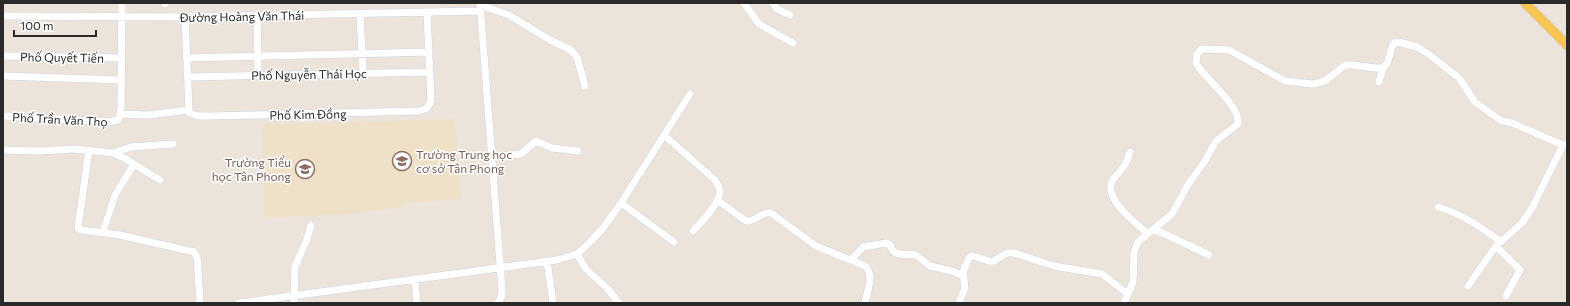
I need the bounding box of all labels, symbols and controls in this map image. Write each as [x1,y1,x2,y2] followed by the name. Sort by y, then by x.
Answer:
[179,8,304,24] street label: Đường Hoàng Văn Thái
[14,12,96,38] scale bar
[20,18,54,32] text: 100 m
[20,49,104,65] street label: Phố Quyết Tiến
[251,66,367,82] street label: Phố Nguyễn Thái Học
[269,106,347,122] street label: Phố Kim Đồng
[12,110,108,128] street label: Phố Trần Văn Thọ
[416,147,512,175] place label: Trường Trung học cơ sở Tân Phong
[391,150,413,172] school or university icon: Trường Trung học cơ sở Tân Phong
[212,155,291,183] place label: Trường Tiểu học Tân Phong
[294,158,316,180] school or university icon: Trường Tiểu học Tân Phong

